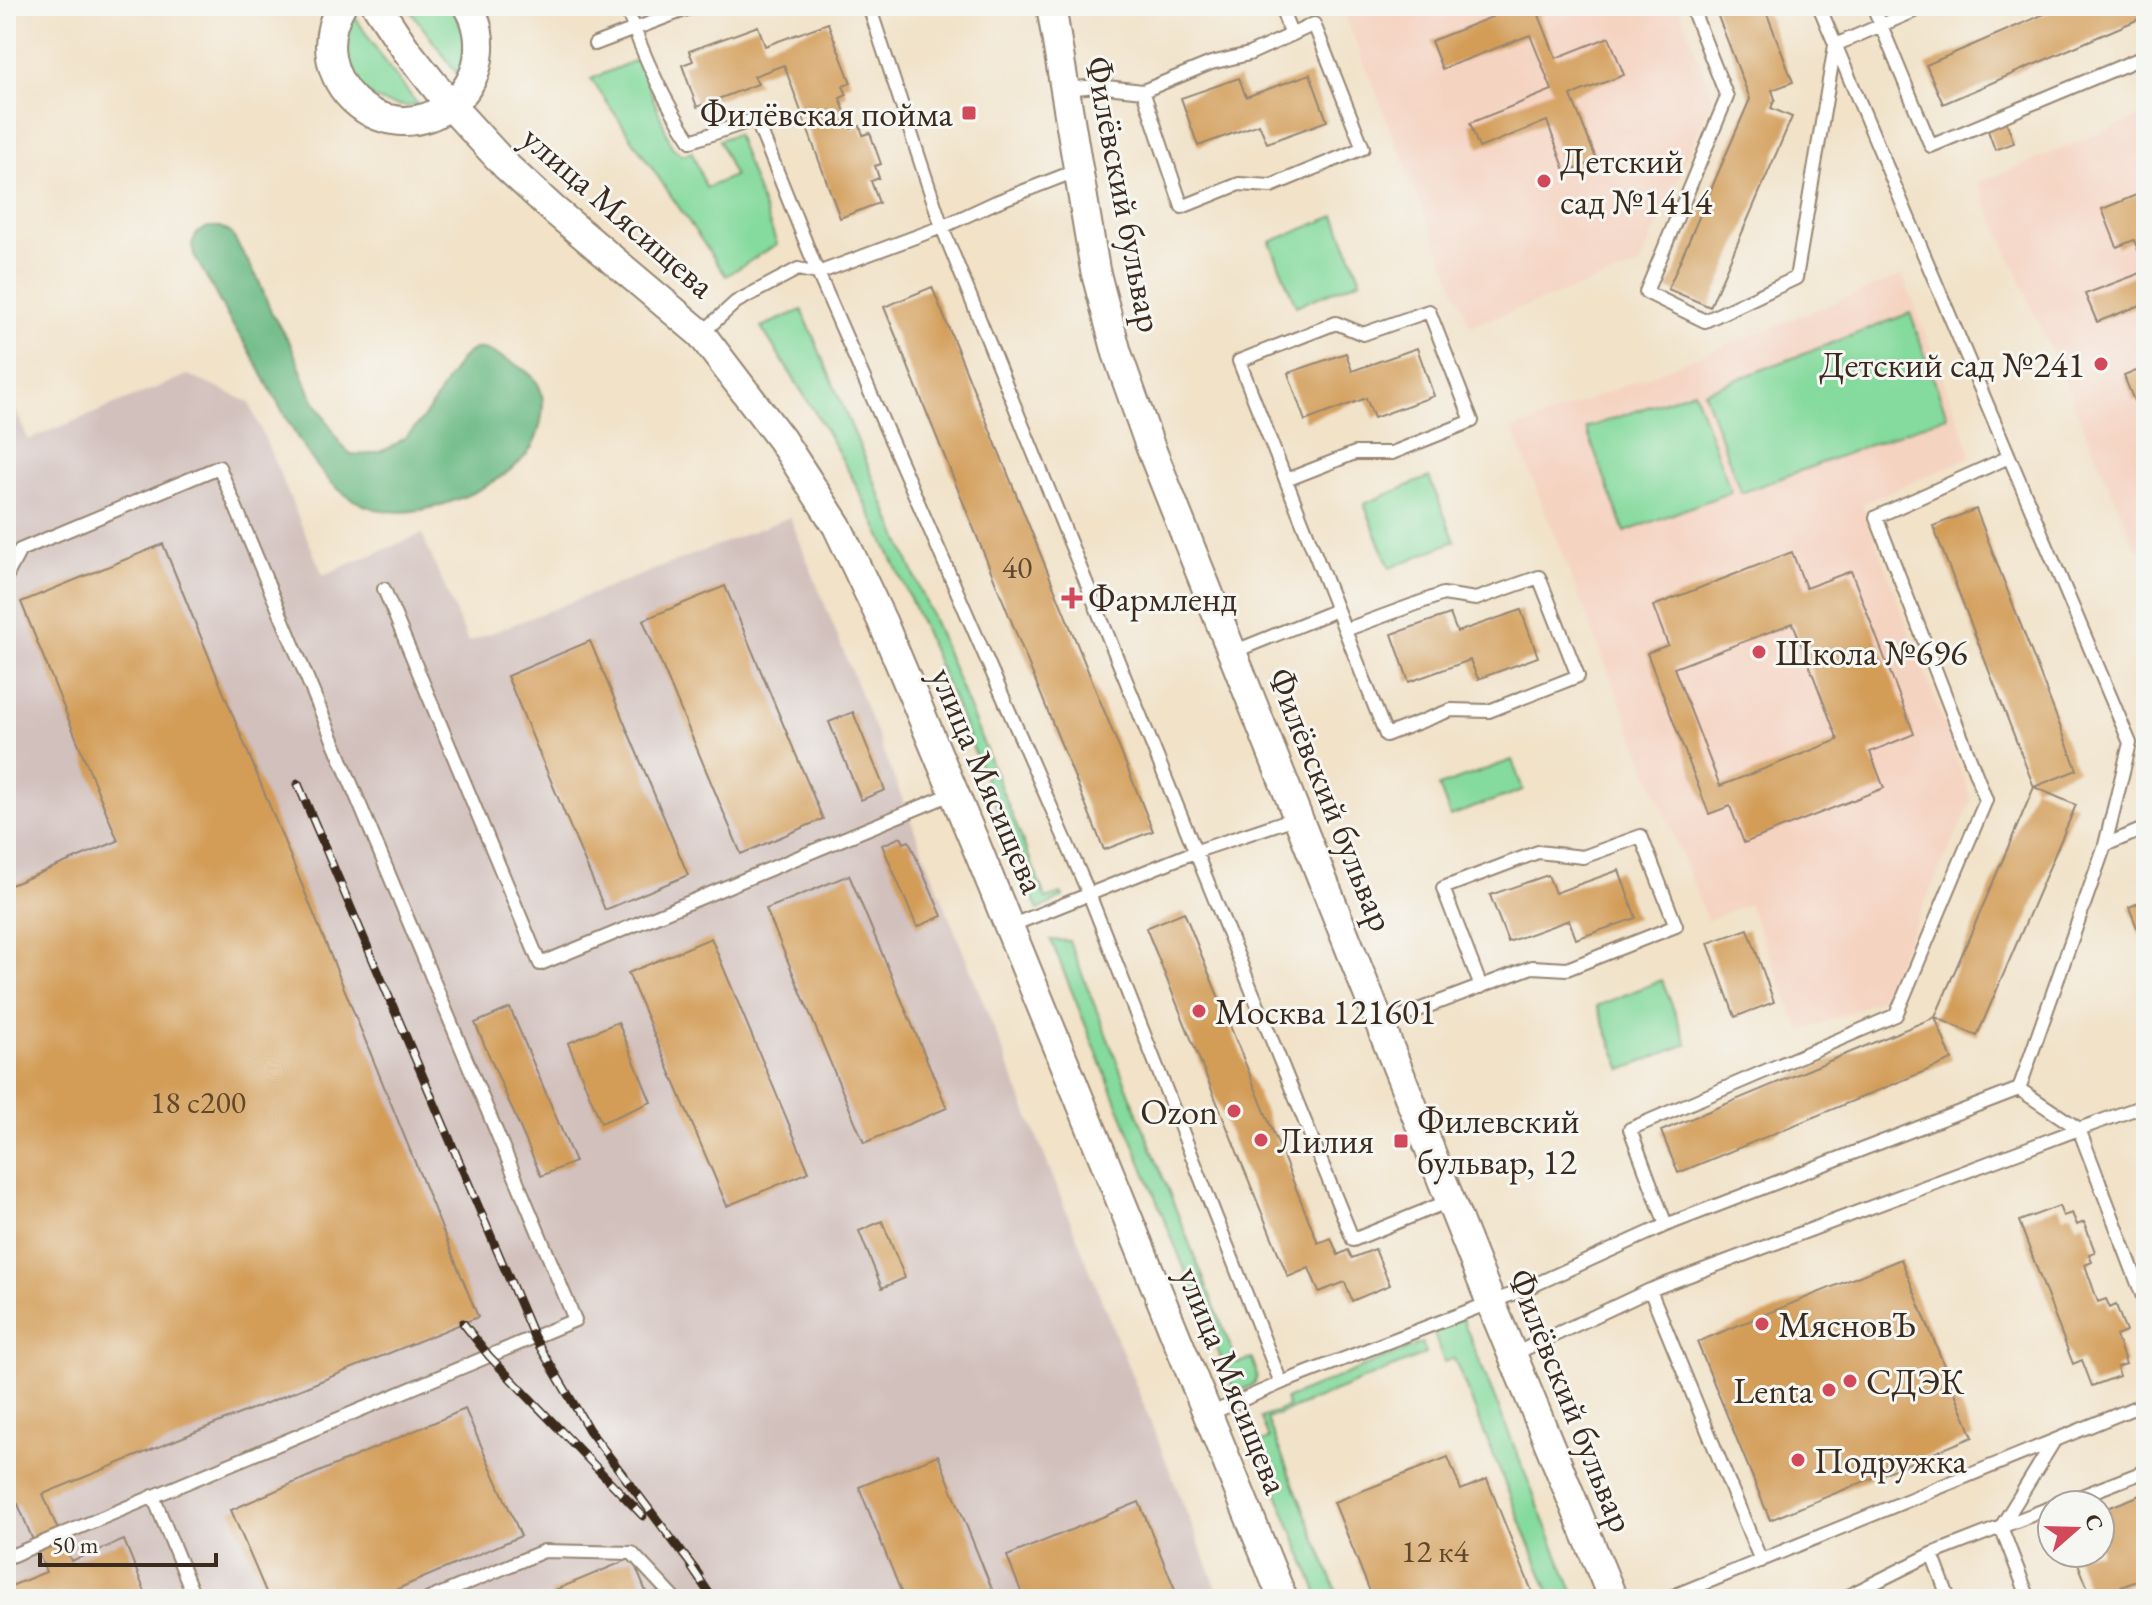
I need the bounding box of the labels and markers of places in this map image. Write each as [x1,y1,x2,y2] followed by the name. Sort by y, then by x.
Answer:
[700,90,954,137] place label: Филёвская пойма
[960,104,978,122] marker: Филёвская пойма
[1560,137,1713,225] place label: Детский сад №1414
[1535,172,1553,190] marker: Детский сад №1414
[1819,341,2085,388] place label: Детский сад №241
[2092,355,2110,373] marker: Детский сад №241
[1088,575,1237,622] place label: Фармленд
[1063,589,1081,607] marker: Фармленд
[1775,629,1968,676] place label: Школа №696
[1750,643,1768,661] marker: Школа №696
[1215,988,1436,1035] place label: Москва 121601
[1190,1002,1208,1020] marker: Москва 121601
[1140,1088,1218,1135] place label: Ozon
[1417,1097,1579,1185] place label: Филевский бульвар, 12
[1225,1102,1243,1120] marker: Ozon
[1277,1117,1374,1164] place label: Лилия
[1252,1131,1270,1149] marker: Лилия
[1392,1132,1410,1150] marker: Филевский бульвар, 12
[1778,1301,1916,1348] place label: МясновЪ
[1753,1315,1771,1333] marker: МясновЪ
[1866,1358,1964,1405] place label: СДЭК
[1733,1367,1814,1414] place label: Lenta
[1841,1372,1859,1390] marker: СДЭК
[1820,1381,1838,1399] marker: Lenta
[1814,1437,1968,1484] place label: Подружка
[1789,1451,1807,1469] marker: Подружка

